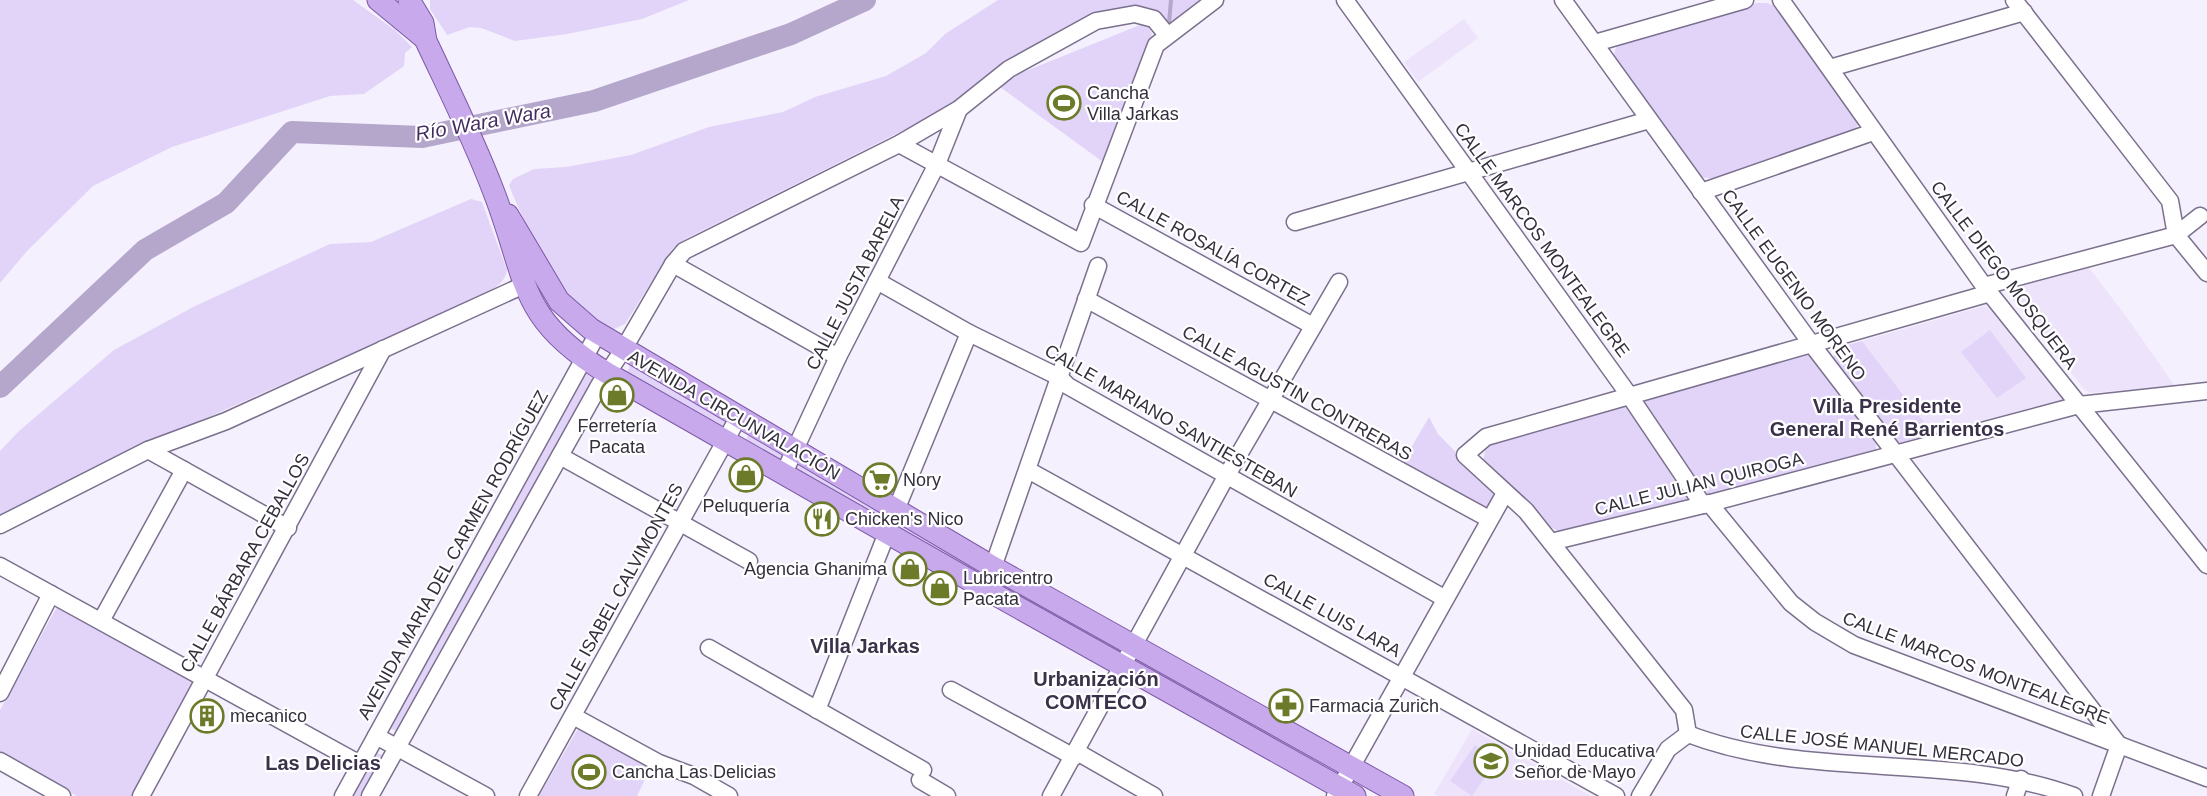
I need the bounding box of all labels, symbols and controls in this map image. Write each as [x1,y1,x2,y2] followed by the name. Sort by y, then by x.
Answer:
[1087,83,1179,124] place label: Cancha Villa Jarkas
[1046,85,1082,121] sports icon: Cancha Villa Jarkas
[414,99,552,145] water label: Río Wara Wara
[1450,119,1634,361] street label: CALLE MARCOS MONTEALEGRE
[1927,177,2081,373] street label: CALLE DIEGO MOSQUERA
[1113,186,1313,310] street label: CALLE ROSALÍA CORTEZ
[1718,186,1870,384] street label: CALLE EUGENIO MORENO
[802,193,908,373] street label: CALLE JUSTA BARELA
[1179,321,1415,465] street label: CALLE AGUSTIN CONTRERAS
[1041,340,1301,502] street label: CALLE MARIANO SANTIESTEBAN
[624,345,844,484] street label: AVENIDA CIRCUNVALACIÓN
[599,377,635,413] shop icon: Ferretería Pacata
[354,387,552,723] street label: AVENIDA MARIA DEL CARMEN RODRÍGUEZ
[1770,395,2004,440] district label: Villa Presidente General René Barrientos
[577,416,657,457] place label: Ferretería Pacata
[1593,448,1805,520] street label: CALLE JULIAN QUIROGA
[176,450,314,676] street label: CALLE BÁRBARA CEBALLOS
[728,457,764,493] shop icon: Peluquería
[862,462,898,498] supermarket icon: Nory
[903,470,941,490] place label: Nory
[545,480,687,714] street label: CALLE ISABEL CALVIMONTES
[702,496,791,516] place label: Peluquería
[804,501,840,537] restaurant icon: Chicken's Nico
[845,509,963,529] place label: Chicken's Nico
[892,551,928,587] shop icon: Agencia Ghanima
[744,559,888,579] place label: Agencia Ghanima
[963,568,1053,609] place label: Lubricentro Pacata
[1260,569,1404,661] street label: CALLE LUIS LARA
[922,570,958,606] shop icon: Lubricentro Pacata
[1840,608,2112,728] street label: CALLE MARCOS MONTEALEGRE
[810,635,920,657] district label: Villa Jarkas
[1033,668,1159,713] district label: Urbanización COMTECO
[1268,688,1304,724] pharmacy icon: Farmacia Zurich
[1309,696,1439,716] place label: Farmacia Zurich
[189,698,225,734] building icon: mecanico
[230,706,307,726] place label: mecanico
[1739,721,2025,771] street label: CALLE JOSÉ MANUEL MERCADO
[1514,741,1656,782] place label: Unidad Educativa Señor de Mayo
[1473,743,1509,779] school or university icon: Unidad Educativa Señor de Mayo
[265,752,381,774] district label: Las Delicias
[571,754,607,790] sports icon: Cancha Las Delicias
[612,762,776,782] place label: Cancha Las Delicias

